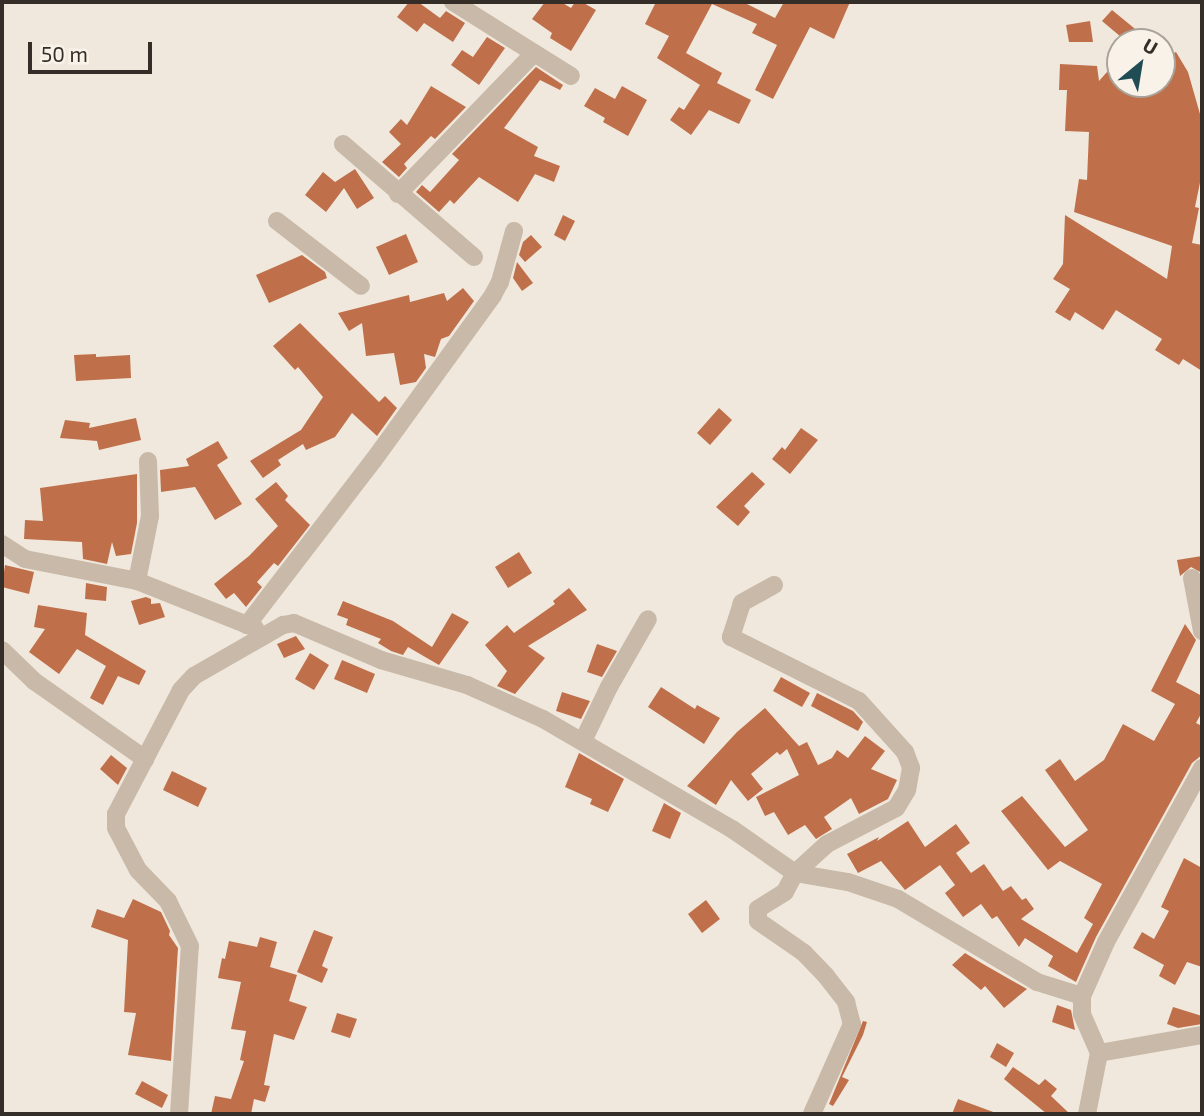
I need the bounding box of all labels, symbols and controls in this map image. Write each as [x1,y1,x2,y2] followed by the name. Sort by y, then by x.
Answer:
[32,28,156,72] scale bar
[1106,28,1176,98] north arrow
[1139,33,1162,59] text: U
[41,41,88,66] text: 50 m

